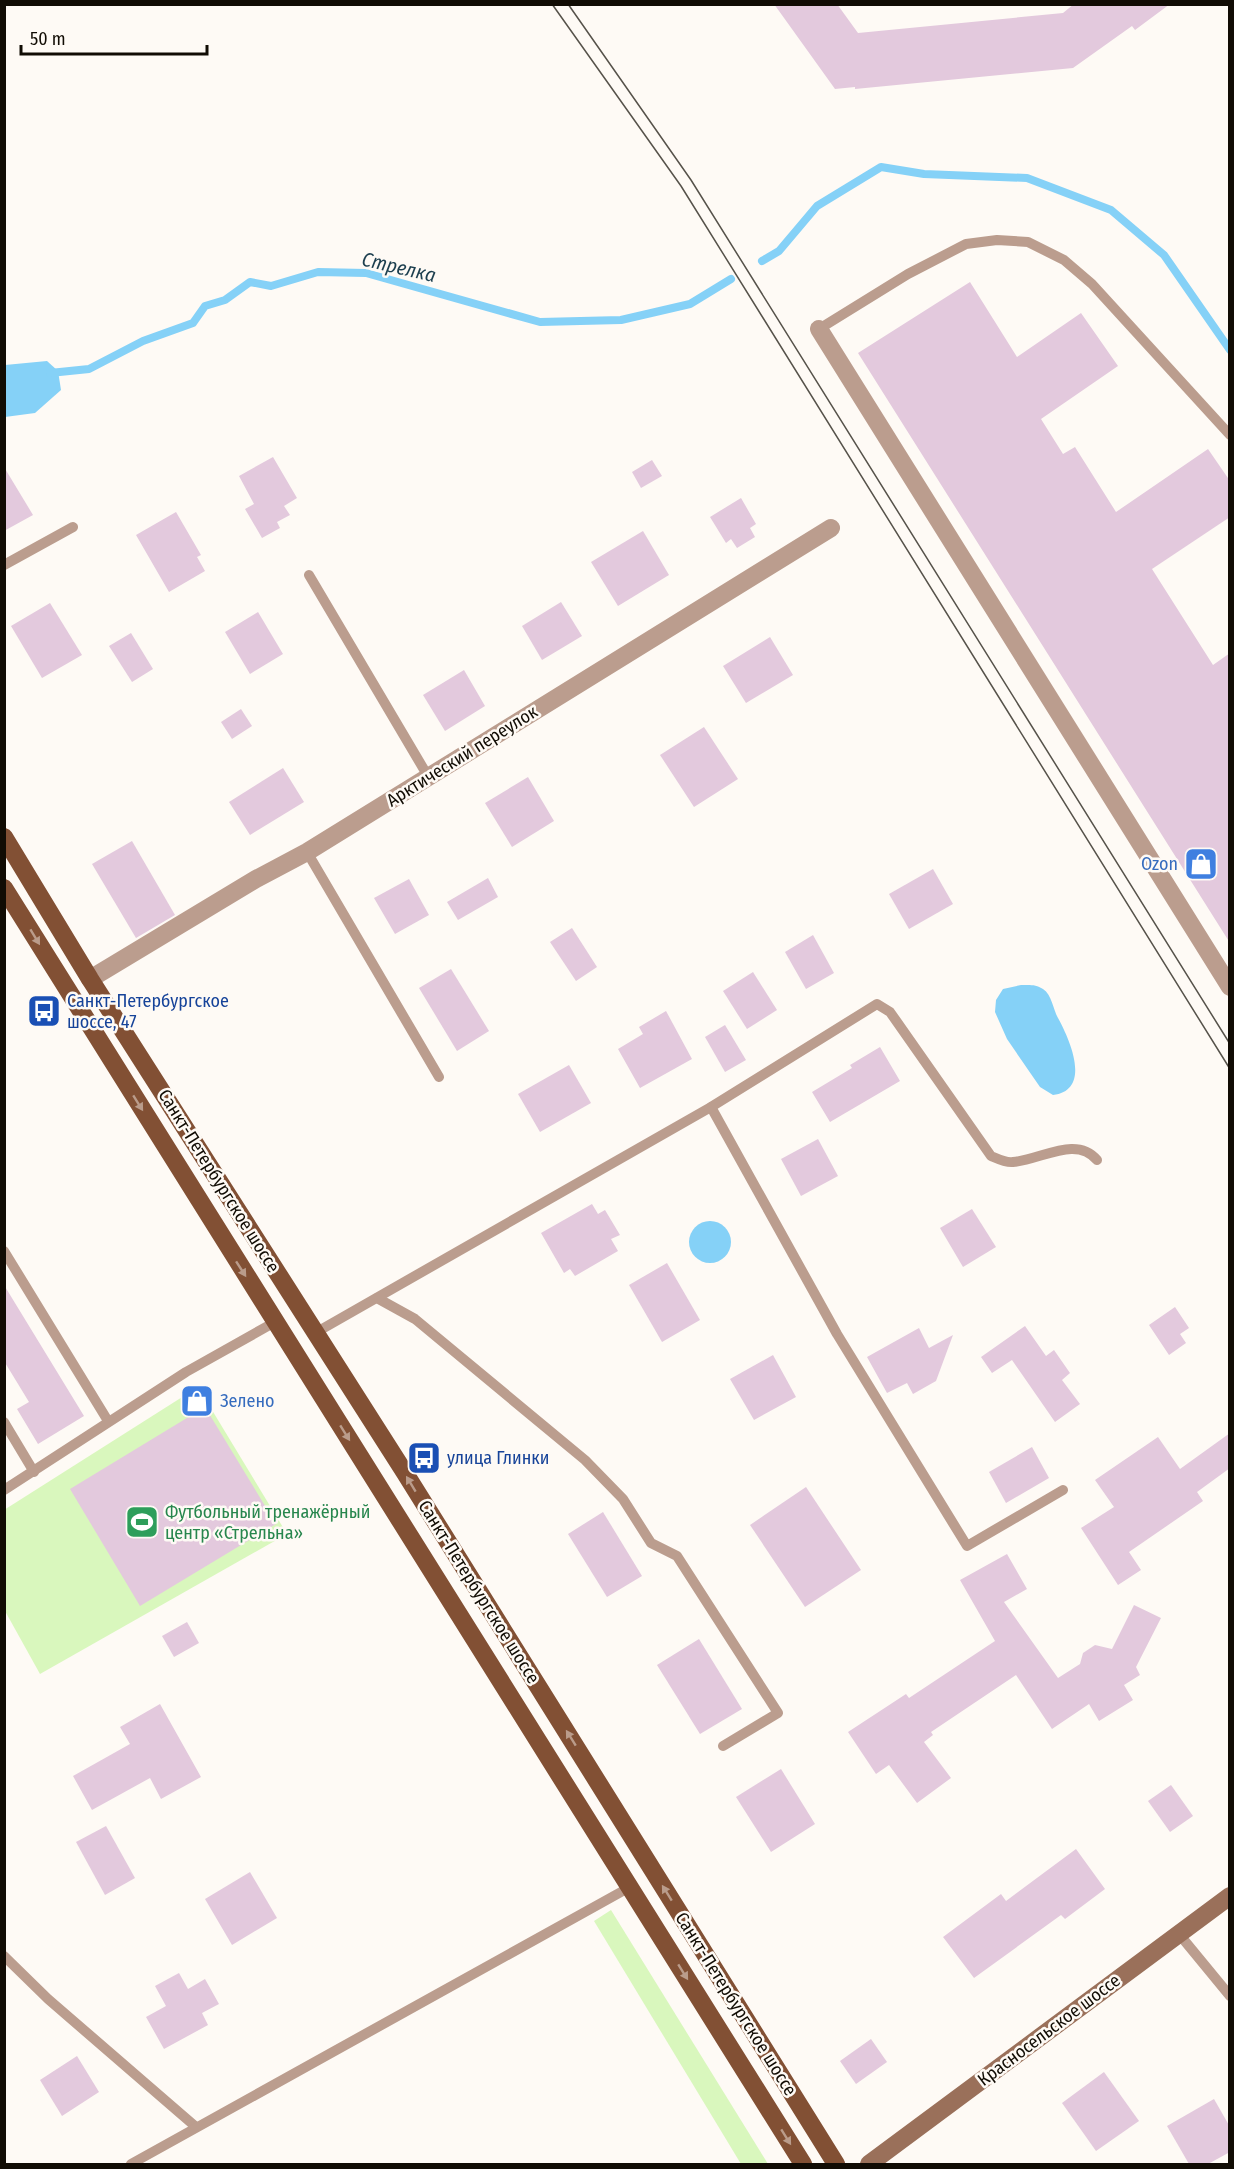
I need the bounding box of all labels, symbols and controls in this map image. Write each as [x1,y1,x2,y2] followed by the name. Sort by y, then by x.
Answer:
[21,18,207,56] scale bar
[30,28,66,50] text: 50 m
[360,247,438,287] water label: Стрелка
[382,700,542,811] street label: Арктический переулок
[1183,846,1219,882] shop icon: Ozon
[1141,853,1178,875] place label: Ozon
[29,929,40,946] one-way arrow
[67,990,229,1033] place label: Санкт-Петербургское шоссе, 47
[26,993,62,1029] bus stop icon: Санкт-Петербургское шоссе, 47
[154,1085,285,1277] street label: Санкт-Петербургское шоссе
[132,1095,143,1111] one-way arrow
[235,1261,246,1277] one-way arrow
[179,1383,215,1419] shop icon: Зелено
[220,1390,274,1412] place label: Зелено
[340,1425,351,1442] one-way arrow
[406,1440,442,1476] bus stop icon: улица Глинки
[447,1447,549,1469] place label: улица Глинки
[406,1476,417,1492] one-way arrow
[414,1496,545,1688] street label: Санкт-Петербургское шоссе
[165,1501,370,1544] place label: Футбольный тренажёрный центр «Стрельна»
[124,1504,160,1540] sports icon: Футбольный тренажёрный центр «Стрельна»
[565,1730,576,1746] one-way arrow
[662,1885,673,1901] one-way arrow
[671,1908,802,2100] street label: Санкт-Петербургское шоссе
[678,1964,689,1980] one-way arrow
[973,1969,1125,2091] street label: Красносельское шоссе
[781,2129,792,2145] one-way arrow

